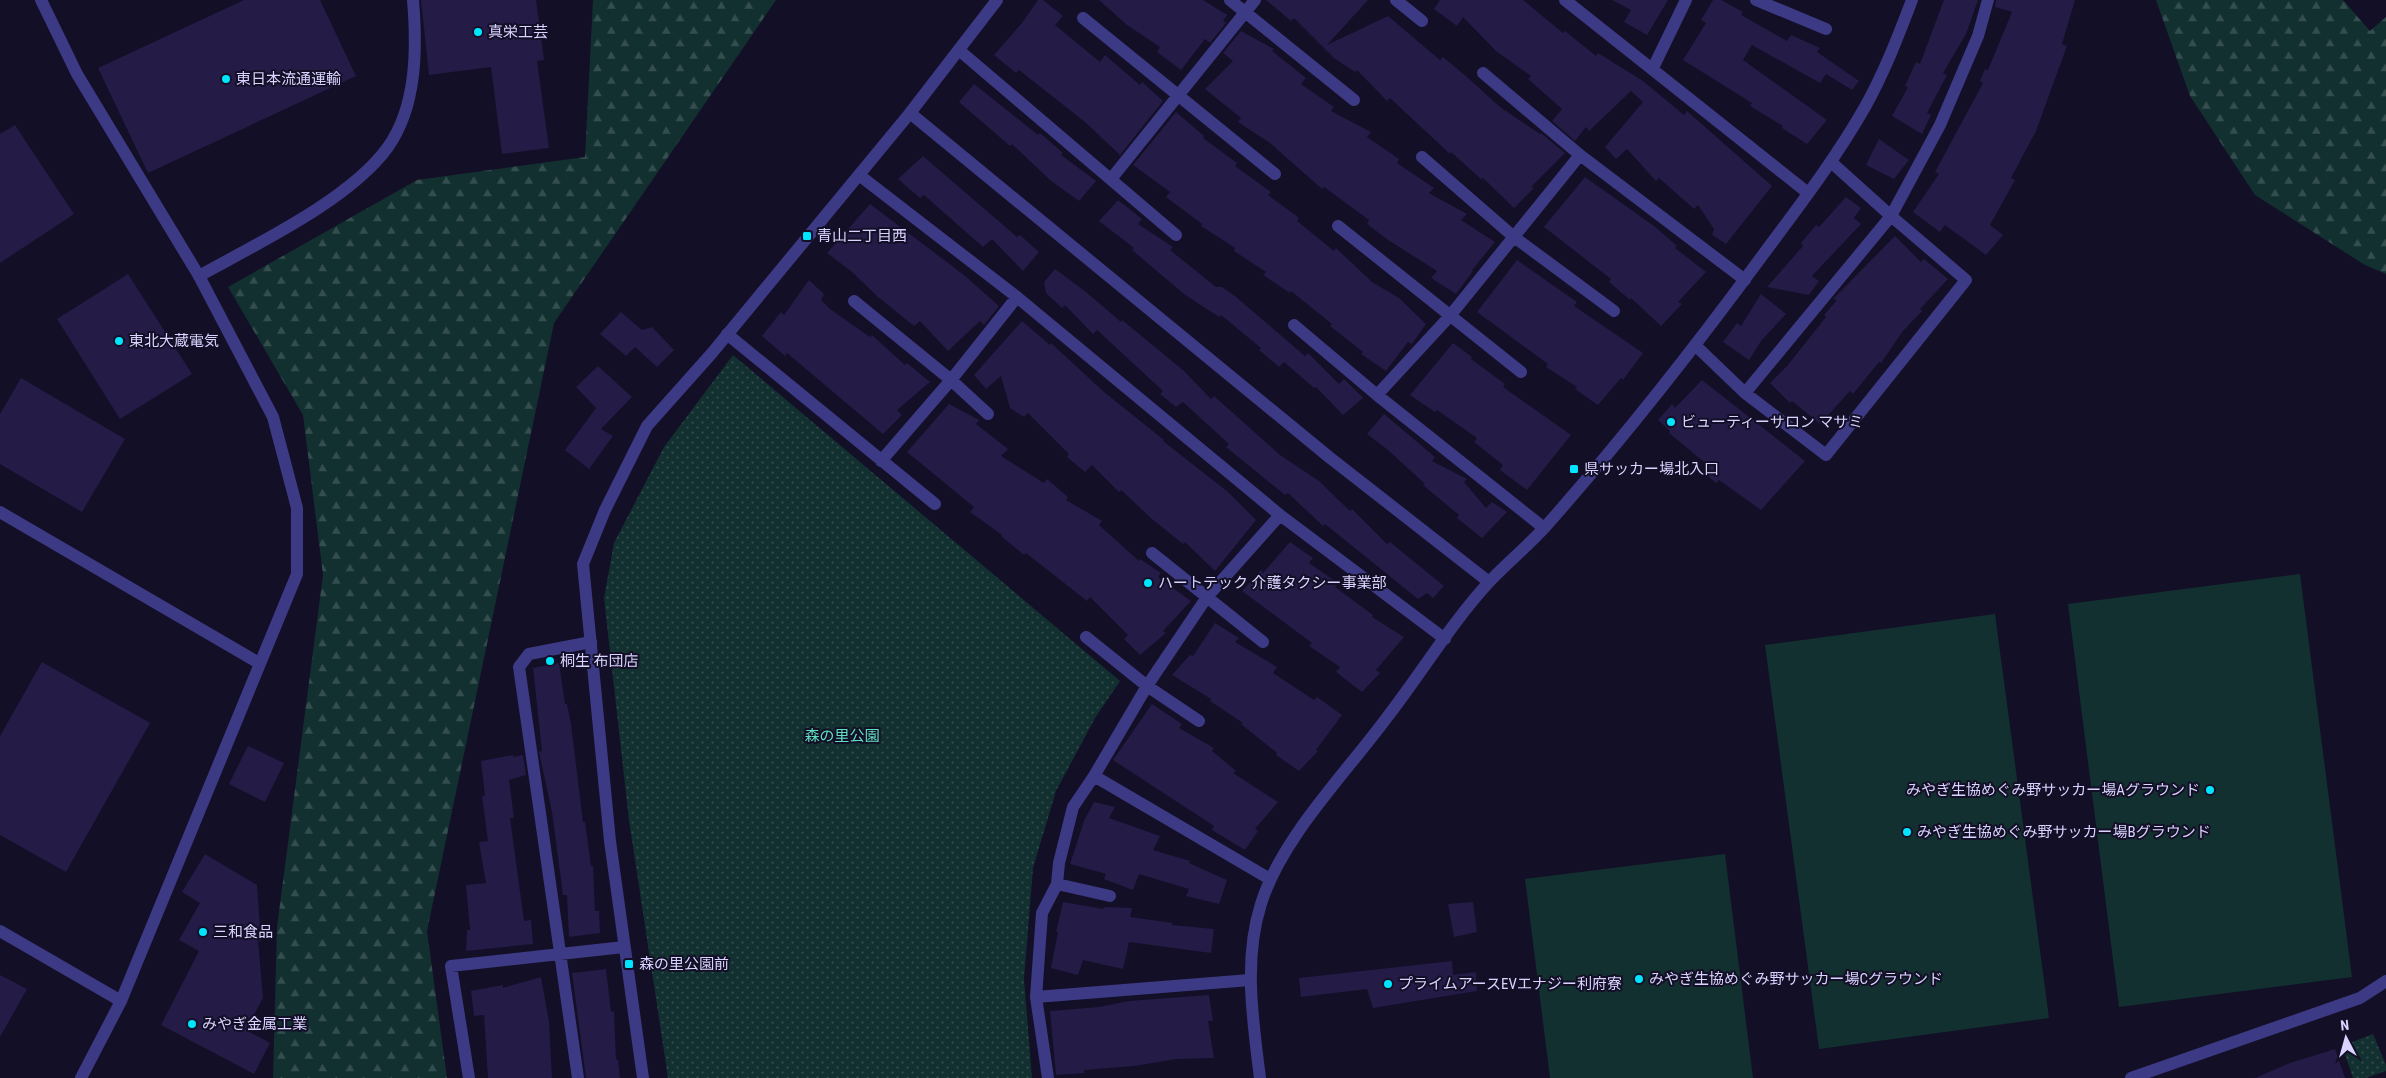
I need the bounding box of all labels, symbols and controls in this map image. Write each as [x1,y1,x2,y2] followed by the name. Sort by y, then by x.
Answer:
[488,23,548,41] place label: 真栄工芸
[472,26,484,38] marker: 真栄工芸
[236,70,341,88] place label: 東日本流通運輸
[220,73,232,85] marker: 東日本流通運輸
[817,227,907,245] place label: 青山二丁目西
[801,230,813,242] marker: 青山二丁目西
[129,332,219,350] place label: 東北大蔵電気
[113,335,125,347] marker: 東北大蔵電気
[1681,413,1863,431] place label: ビューティーサロン マサミ
[1665,416,1677,428] marker: ビューティーサロン マサミ
[1584,460,1719,478] place label: 県サッカー場北入口
[1568,463,1580,475] marker: 県サッカー場北入口
[1158,574,1386,592] place label: ハートテック 介護タクシー事業部
[1142,577,1154,589] marker: ハートテック 介護タクシー事業部
[560,652,638,670] place label: 桐生 布団店
[544,655,556,667] marker: 桐生 布団店
[804,727,880,745] park label: 森の里公園
[1906,781,2200,799] place label: みやぎ生協めぐみ野サッカー場Aグラウンド
[2204,784,2216,796] marker: みやぎ生協めぐみ野サッカー場Aグラウンド
[1917,823,2211,841] place label: みやぎ生協めぐみ野サッカー場Bグラウンド
[1901,826,1913,838] marker: みやぎ生協めぐみ野サッカー場Bグラウンド
[213,923,273,941] place label: 三和食品
[197,926,209,938] marker: 三和食品
[639,955,729,973] place label: 森の里公園前
[623,958,635,970] marker: 森の里公園前
[1649,970,1943,988] place label: みやぎ生協めぐみ野サッカー場Cグラウンド
[1633,973,1645,985] marker: みやぎ生協めぐみ野サッカー場Cグラウンド
[1398,975,1622,993] place label: プライムアースEVエナジー利府寮
[1382,978,1394,990] marker: プライムアースEVエナジー利府寮
[2321,1013,2371,1063] north arrow
[202,1015,307,1033] place label: みやぎ金属工業
[2340,1017,2350,1033] text: N
[186,1018,198,1030] marker: みやぎ金属工業

